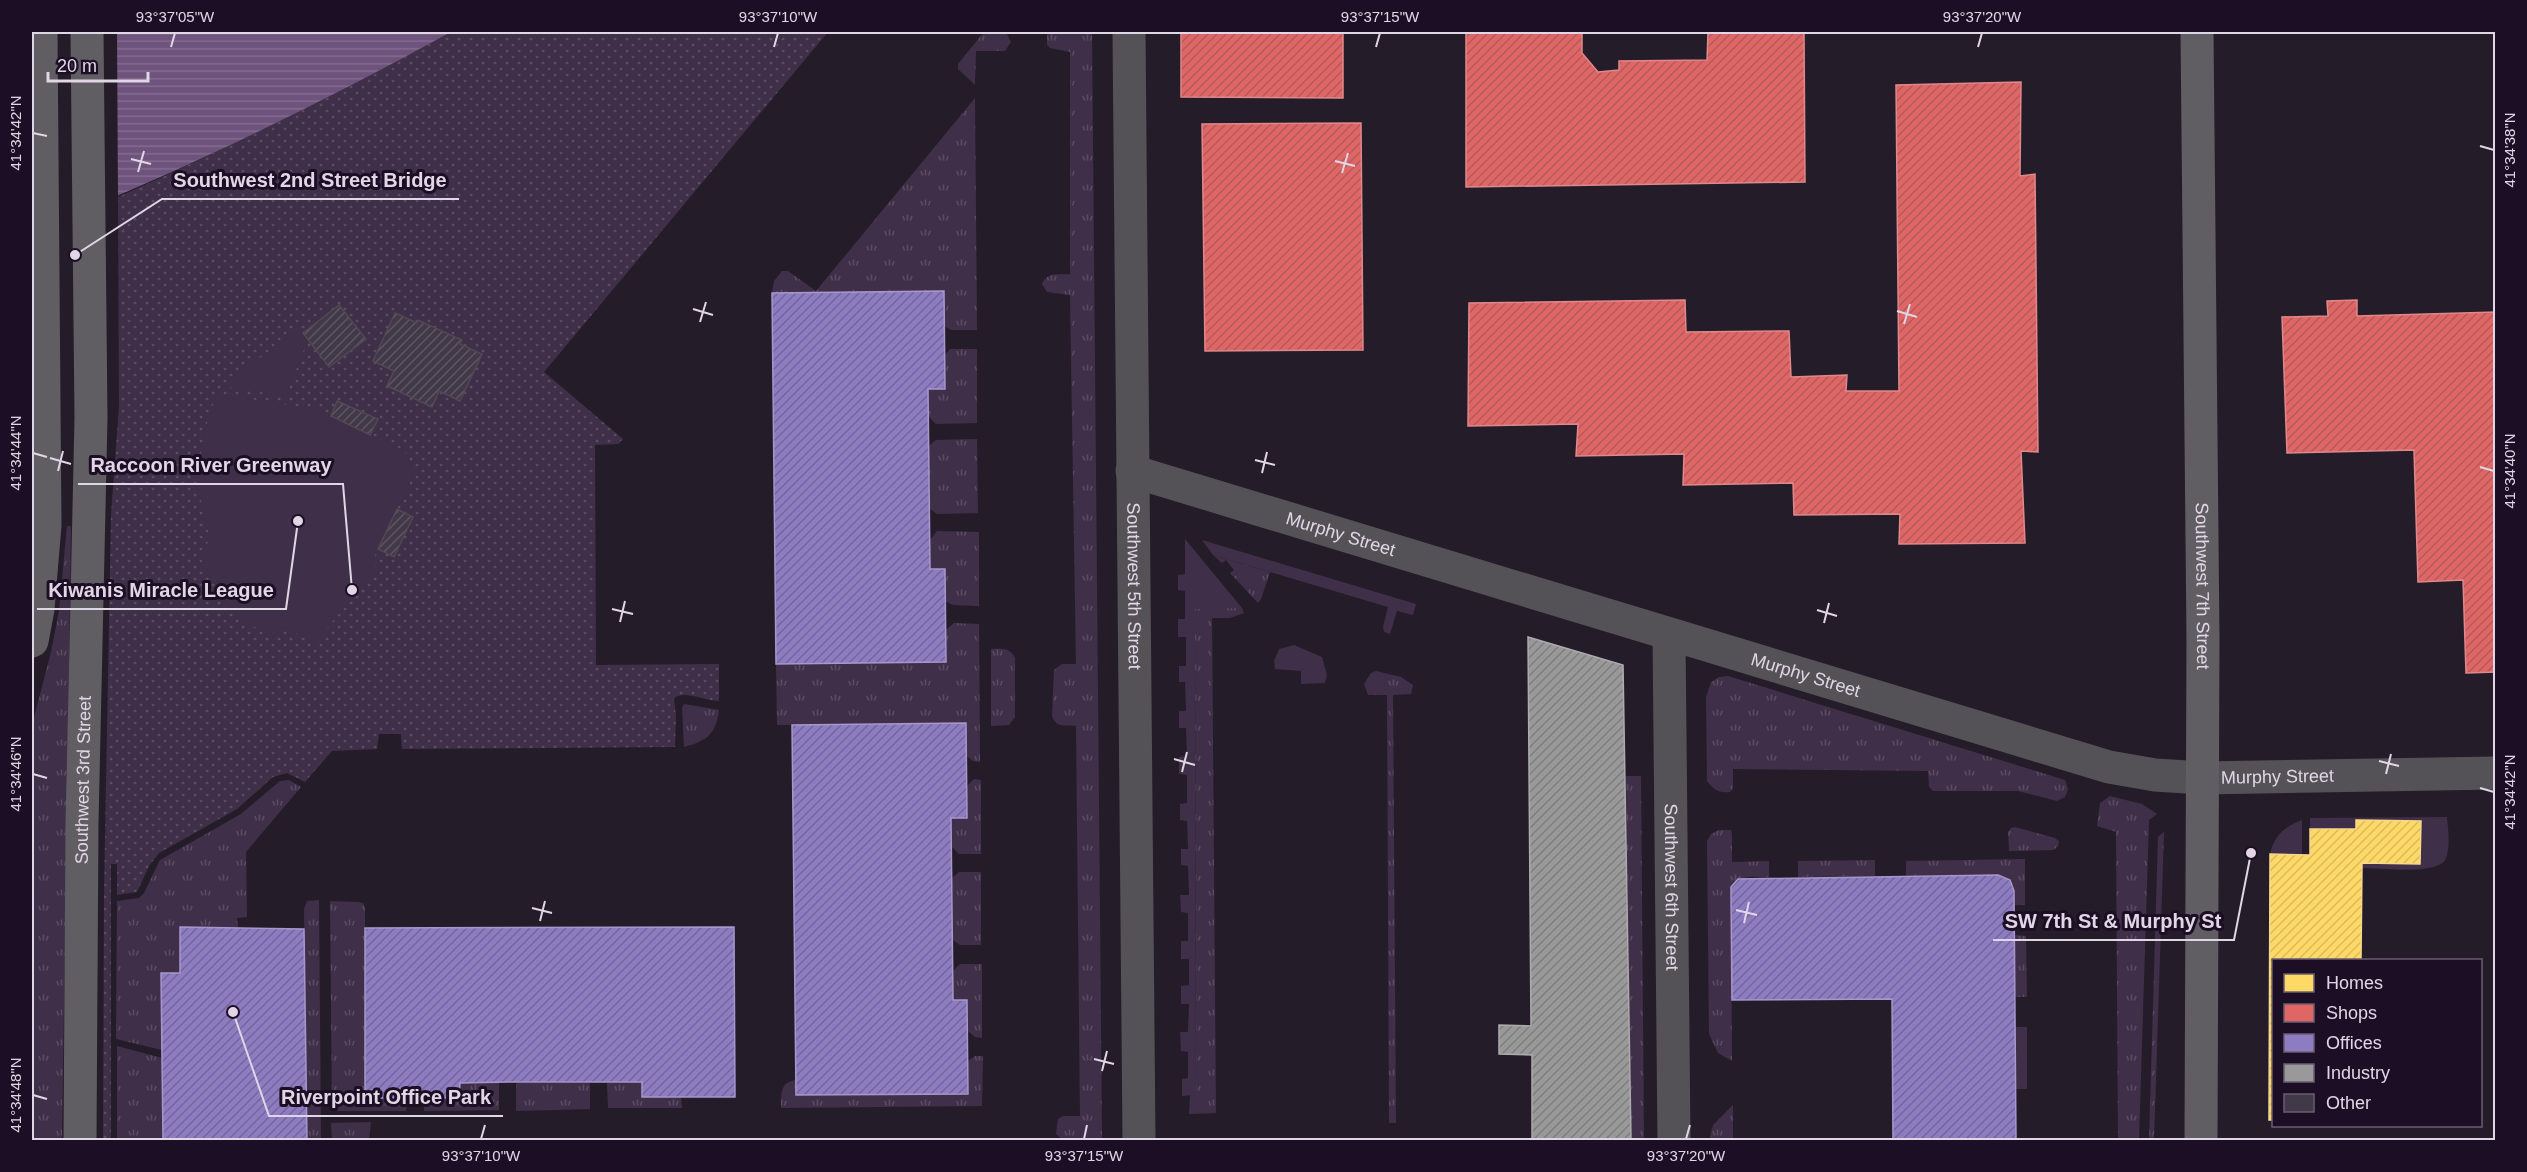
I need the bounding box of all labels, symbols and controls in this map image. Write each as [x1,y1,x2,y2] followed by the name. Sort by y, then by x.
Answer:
[136,8,215,25] text: 93°37'05"W
[739,8,818,25] text: 93°37'10"W
[1341,8,1420,25] text: 93°37'15"W
[1943,8,2022,25] text: 93°37'20"W
[48,45,148,83] scale bar
[57,56,97,76] text: 20 m
[7,95,24,171] text: 41°34'42"N
[2501,112,2518,188] text: 41°34'38"N
[162,161,459,199] callout: Southwest 2nd Street Bridge
[173,169,447,191] text: Southwest 2nd Street Bridge
[7,415,24,491] text: 41°34'44"N
[2501,433,2518,509] text: 41°34'40"N
[78,446,343,484] callout: Raccoon River Greenway
[90,454,332,476] text: Raccoon River Greenway
[1123,502,1145,670] street label: Southwest 5th Street
[2192,502,2213,670] street label: Southwest 7th Street
[1284,508,1398,560] street label: Murphy Street
[37,571,286,609] callout: Kiwanis Miracle League
[48,579,274,601] text: Kiwanis Miracle League
[1749,649,1863,701] street label: Murphy Street
[72,696,95,864] street label: Southwest 3rd Street
[7,736,24,812] text: 41°34'46"N
[2501,754,2518,830] text: 41°34'42"N
[2221,766,2334,788] street label: Murphy Street
[1661,803,1682,971] street label: Southwest 6th Street
[1993,902,2234,940] callout: SW 7th St & Murphy St
[2005,910,2222,932] text: SW 7th St & Murphy St
[2272,959,2482,1127] legend
[2326,973,2383,993] text: Homes
[2326,1003,2377,1023] text: Shops
[2326,1033,2382,1053] text: Offices
[7,1057,24,1133] text: 41°34'48"N
[2326,1063,2390,1083] text: Industry
[269,1078,503,1116] callout: Riverpoint Office Park
[281,1086,492,1108] text: Riverpoint Office Park
[2326,1093,2371,1113] text: Other
[442,1147,521,1164] text: 93°37'10"W
[1045,1147,1124,1164] text: 93°37'15"W
[1647,1147,1726,1164] text: 93°37'20"W

